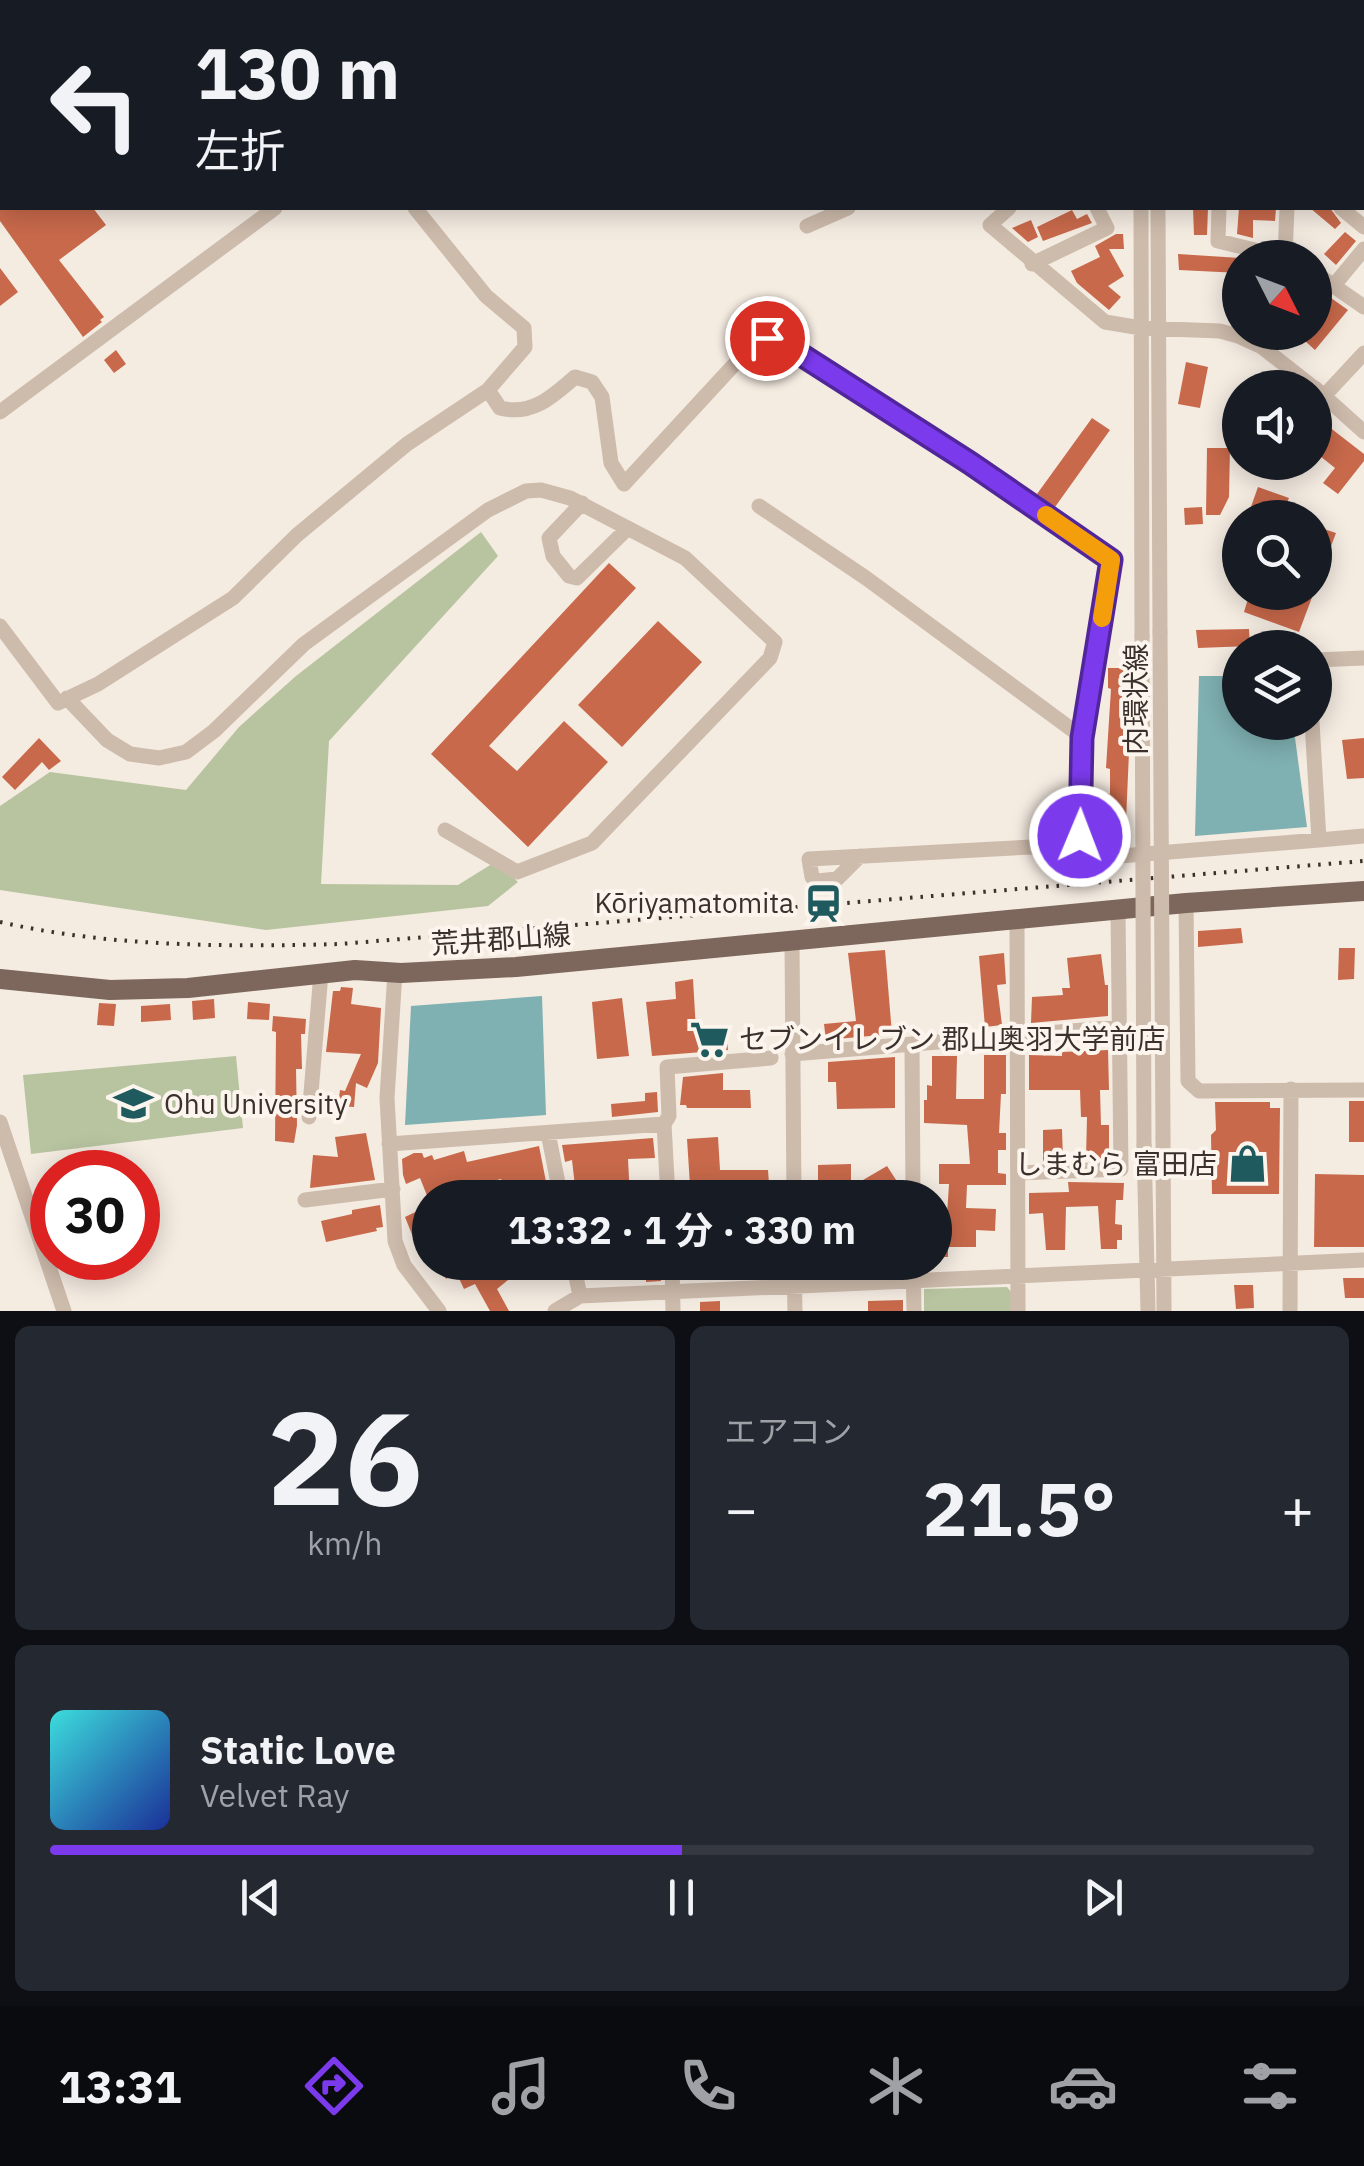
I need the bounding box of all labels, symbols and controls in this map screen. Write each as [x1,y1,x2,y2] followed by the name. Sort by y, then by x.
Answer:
[195,27,400,118] text: 130 m
[30,40,160,170] icon: left
[195,121,285,179] text: 左折
[1222,240,1332,350] north arrow
[1222,240,1332,740] map controls
[725,296,810,381] pin
[740,311,795,366] icon: arrive
[1222,370,1332,480] button: sound
[1222,500,1332,610] button: search
[1222,630,1332,740] button: layers
[1117,643,1154,755] street label: 内環状線
[1028,784,1132,888] position arrow
[803,882,845,924] station icon: Kōriyamatomita
[594,884,794,921] place label: Kōriyamatomita
[430,915,572,962] street label: 荒井郡山線
[688,1018,730,1060] supermarket icon: セブンイレブン 郡山奥羽大学前店
[739,1020,1166,1057] place label: セブンイレブン 郡山奥羽大学前店
[113,1083,155,1125] school or university icon: Ohu University
[164,1085,348,1122] place label: Ohu University
[1226,1143,1268,1185] shop icon: しまむら 富田店
[1014,1145,1217,1182] place label: しまむら 富田店
[30,1150,160,1280] speed limit sign: 30
[508,1205,856,1254] text: 13:32 · 1 分 · 330 m
[267,1372,423,1541] text: 26
[725,1410,853,1452] text: エアコン
[922,1459,1116,1557] text: 21.5°
[725,1473,758,1544] text: −
[1281,1473,1314,1544] text: +
[307,1522,382,1564] text: km/h
[200,1725,396,1774] text: Static Love
[200,1774,349,1816] text: Velvet Ray
[233,1870,288,1925] icon: previous
[654,1870,709,1925] icon: pause
[1076,1870,1131,1925] icon: next
[299,2051,369,2121] icon: directions
[486,2051,556,2121] icon: music
[673,2051,743,2121] icon: phone
[861,2051,931,2121] icon: climate
[1048,2051,1118,2121] icon: car
[1235,2051,1305,2121] icon: filters
[59,2057,182,2115] text: 13:31

